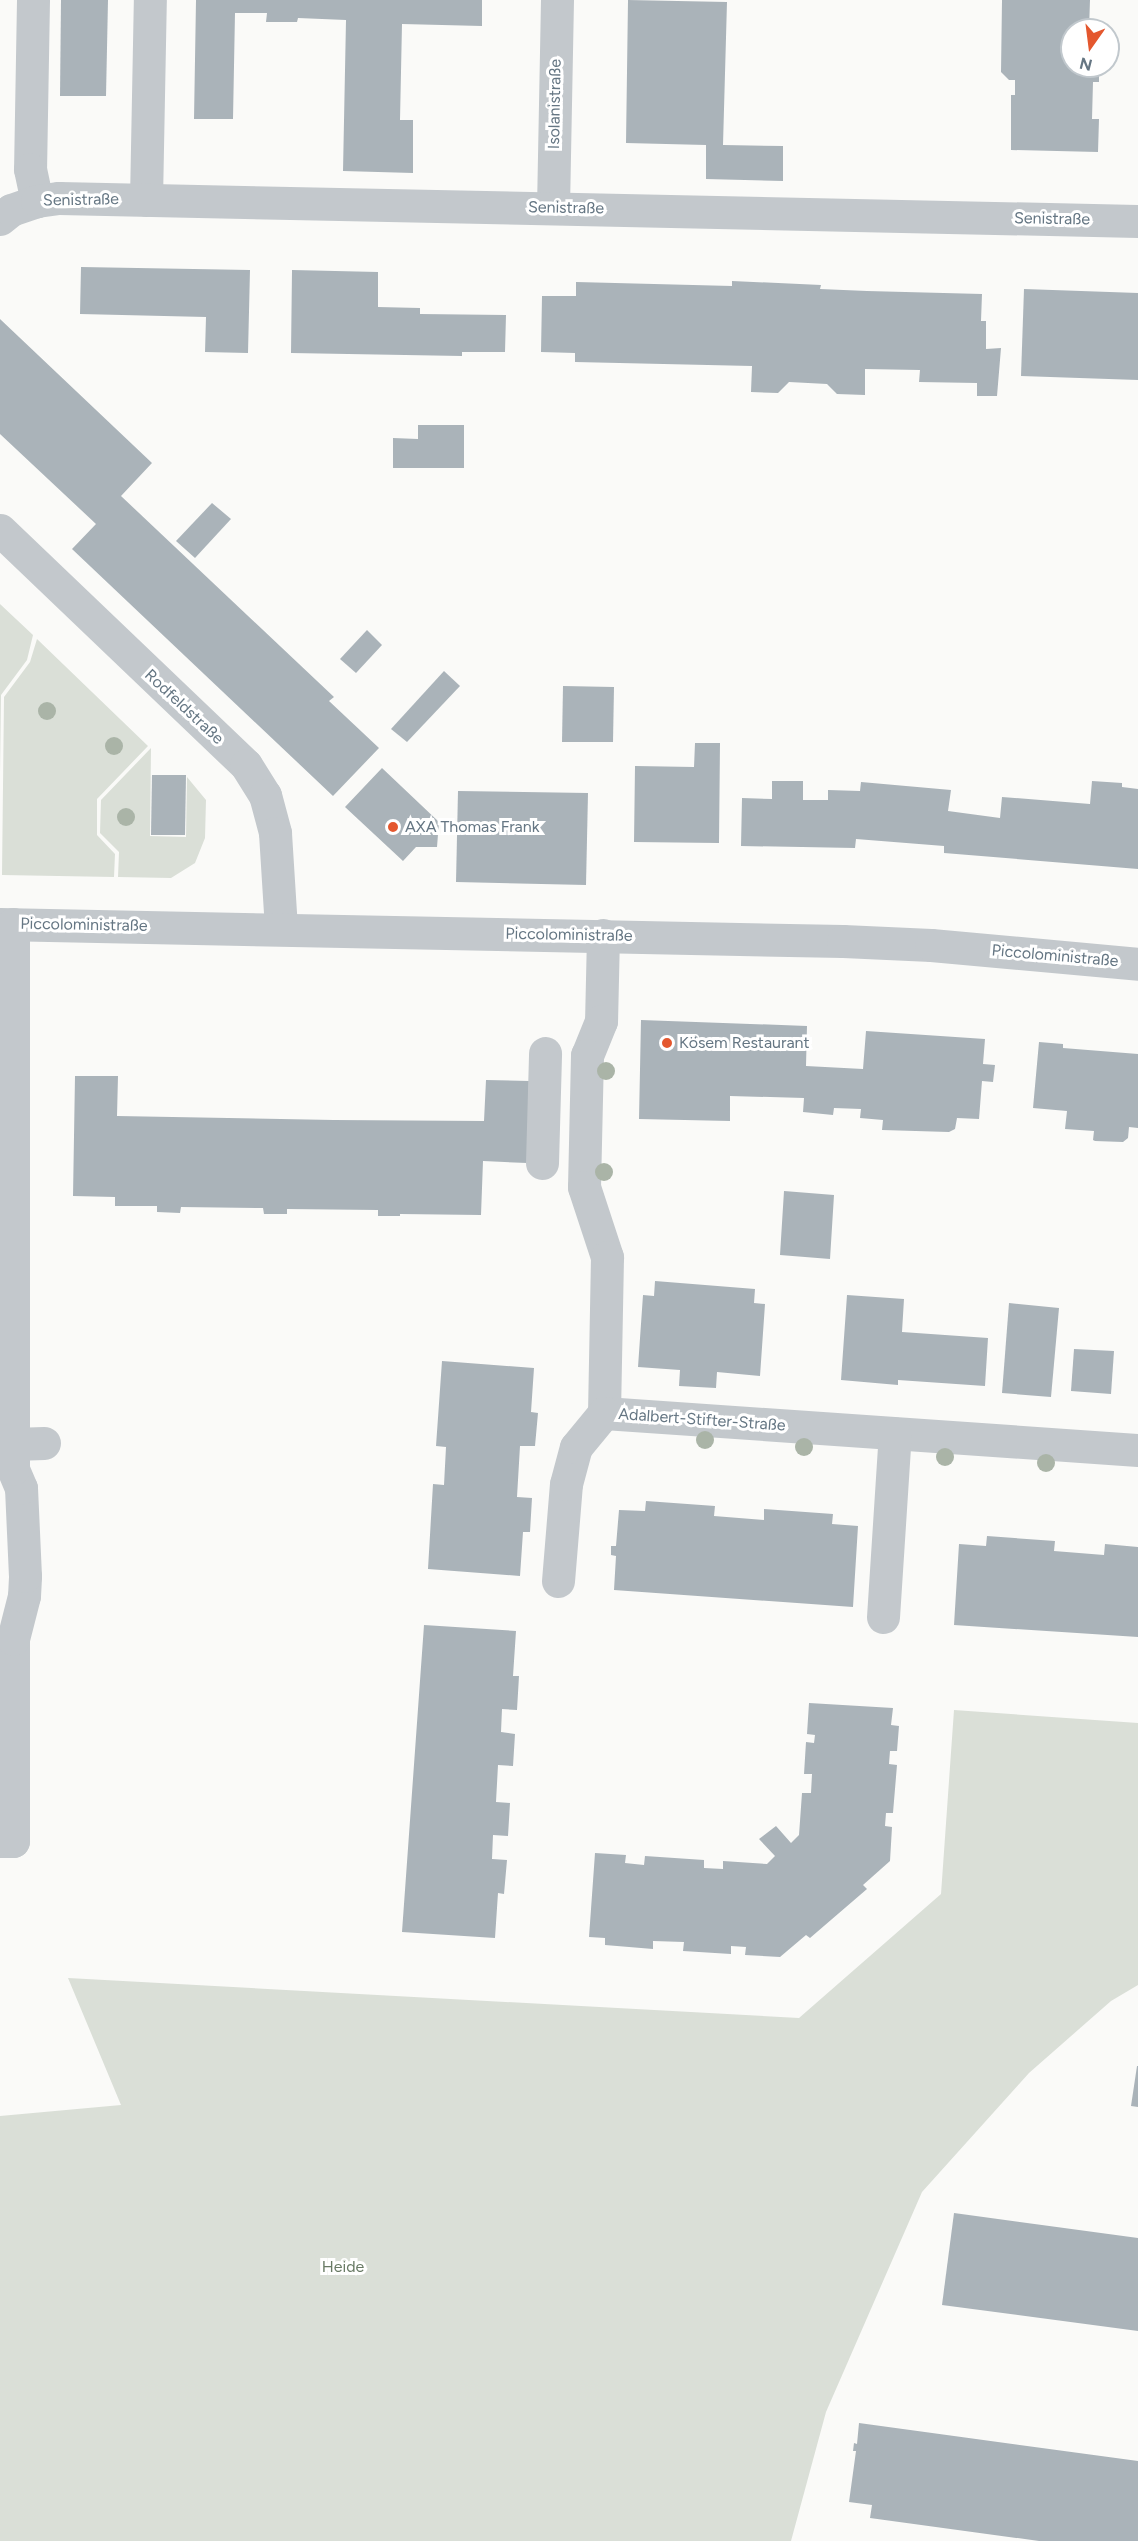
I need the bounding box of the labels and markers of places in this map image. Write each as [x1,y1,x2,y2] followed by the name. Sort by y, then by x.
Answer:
[405,817,539,837] place label: AXA Thomas Frank
[386,820,400,834] marker: AXA Thomas Frank
[679,1033,810,1053] place label: Kösem Restaurant
[660,1036,674,1050] marker: Kösem Restaurant

